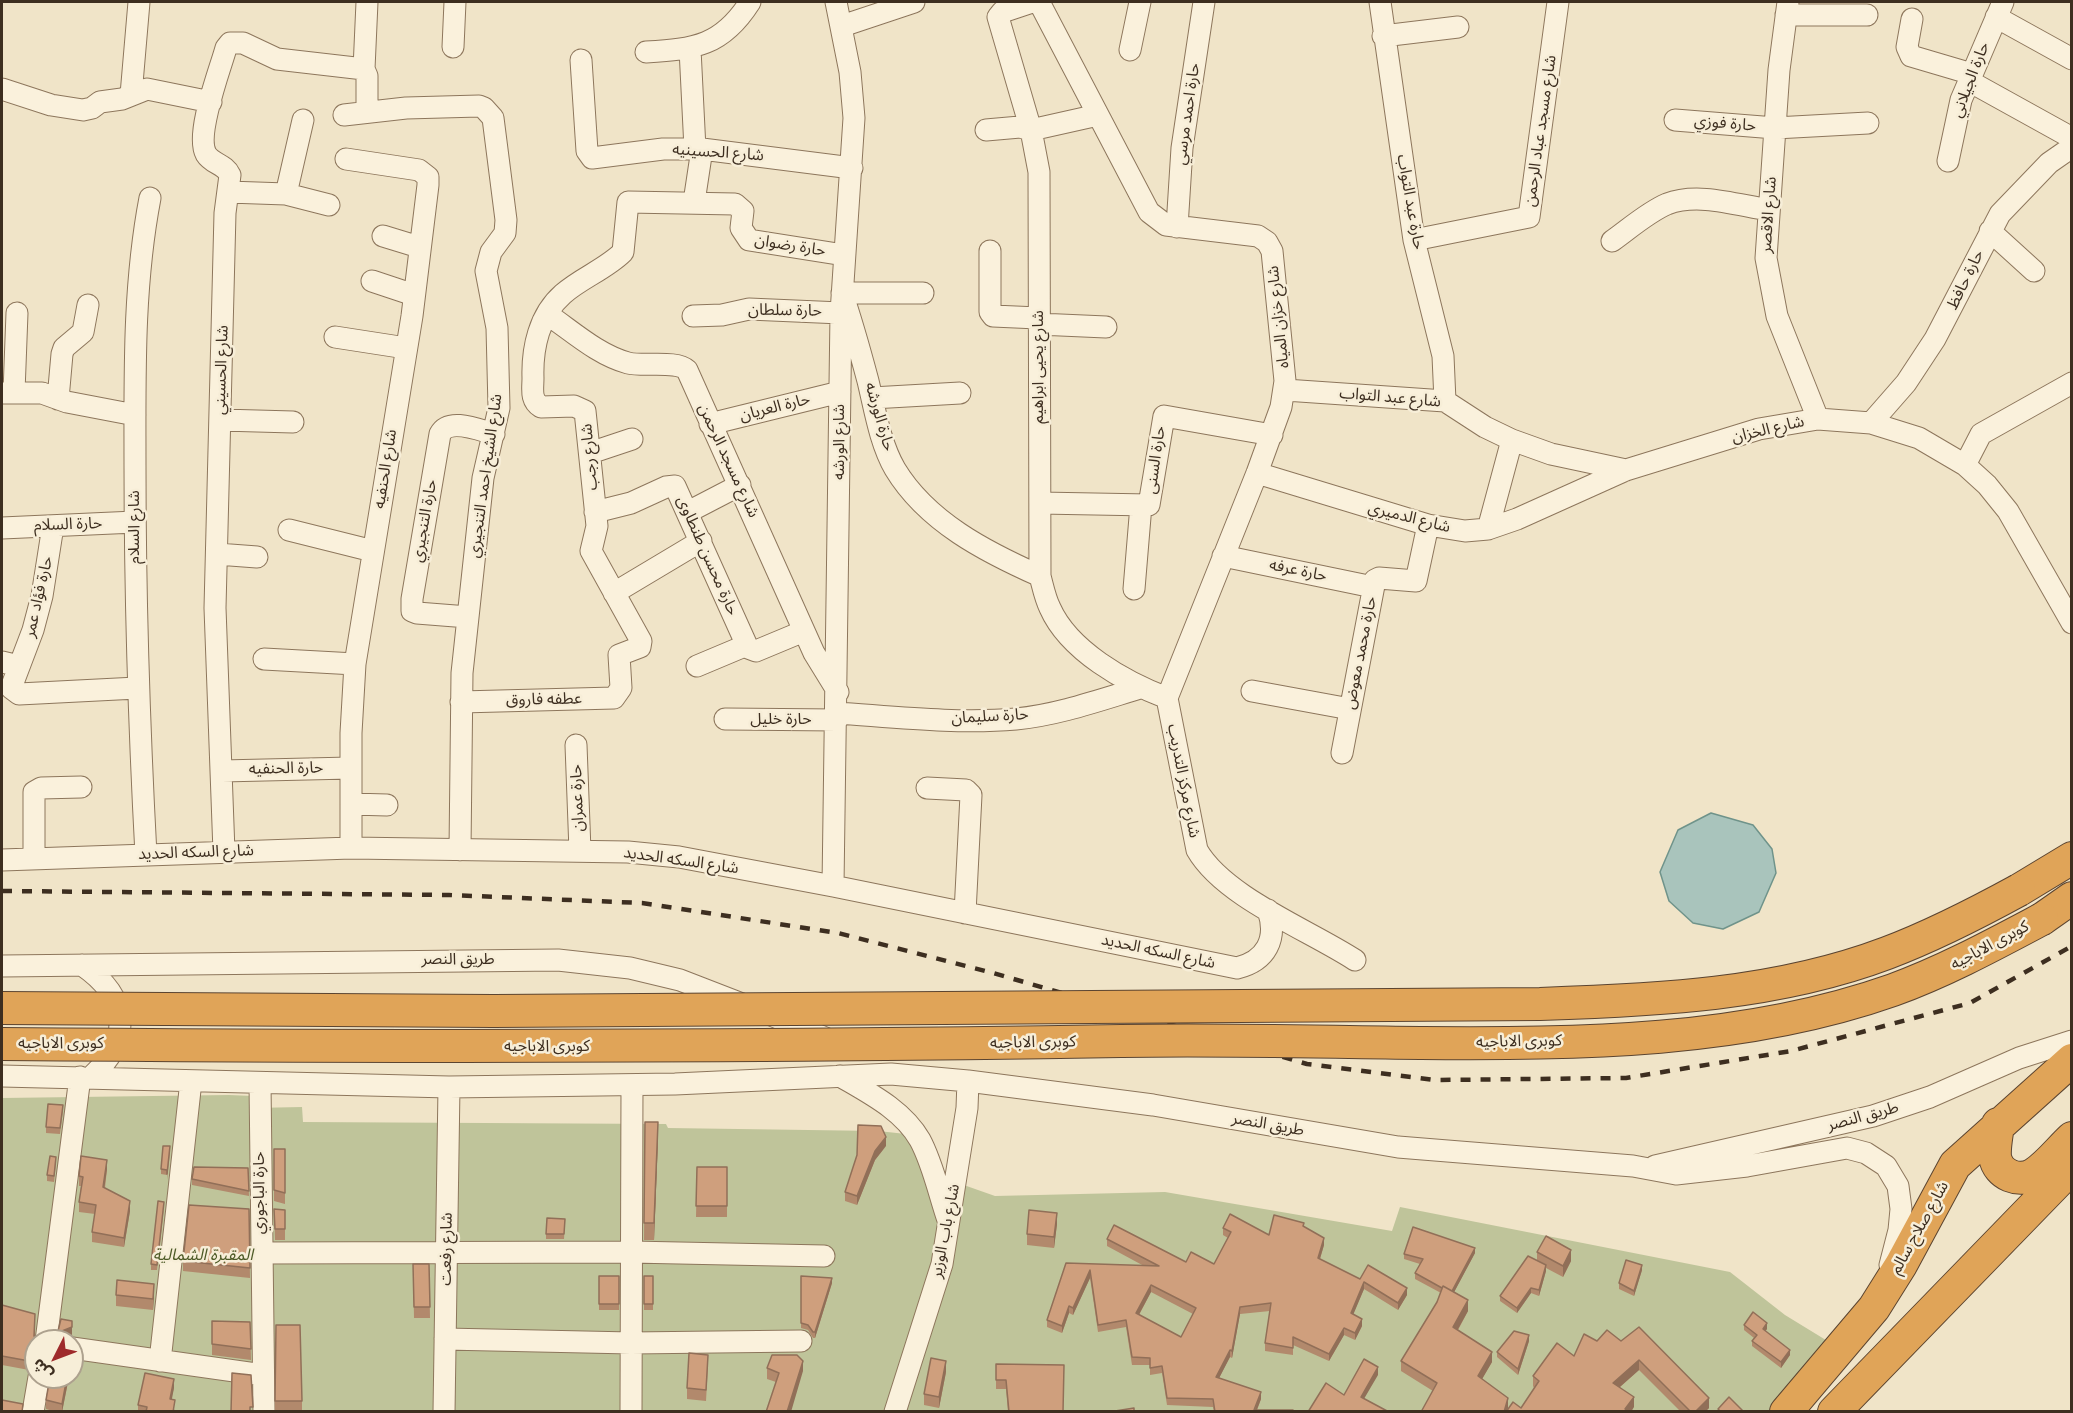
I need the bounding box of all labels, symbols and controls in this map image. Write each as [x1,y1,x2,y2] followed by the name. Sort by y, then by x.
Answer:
[1948,40,1994,120] street label: حارة الجيلاني
[1521,54,1561,208] street label: شارع مسجد عباد الرحمن
[1171,62,1205,166] street label: حارة احمد مرسي
[1693,112,1757,136] street label: حارة فوزي
[672,140,764,166] street label: شارع الحسينيه
[1392,153,1428,251] street label: حارة عبد التواب
[1757,176,1781,254] street label: شارع الاقصر
[753,231,827,261] street label: حارة رضوان
[1943,247,1989,313] street label: حارة حافظ
[1264,265,1294,369] street label: شارع خزان المياه
[748,301,822,321] street label: حارة سلطان
[1029,310,1049,424] street label: شارع يحيى ابراهيم
[211,325,233,415] street label: شارع الحسيني
[860,380,898,454] street label: حارة الورشه
[1338,384,1442,412] street label: شارع عبد التواب
[738,390,812,426] street label: حارة العريان
[465,393,507,559] street label: شارع الشيخ احمد التنجيري
[693,401,763,521] street label: شارع مسجد الرحمن
[830,404,850,480] street label: شارع الورشه
[1730,412,1806,448] street label: شارع الخزان
[578,423,602,491] street label: شارع رجب
[1142,425,1170,495] street label: حارة السنى
[370,428,402,510] street label: شارع الحنفيه
[408,478,442,564] street label: حارة التنجيري
[125,490,145,564] street label: شارع السلام
[672,493,742,619] street label: حارة محسن طنطاوى
[1366,498,1452,538] street label: شارع الدميري
[33,514,103,536] street label: حارة السلام
[20,554,58,640] street label: حارة فؤاد عمر
[1267,556,1329,586] street label: حارة عرفه
[1341,595,1381,711] street label: حارة محمد معوض
[506,690,582,710] street label: عطفه فاروق
[951,705,1029,729] street label: حارة سليمان
[750,710,812,730] street label: حارة خليل
[1163,722,1203,840] street label: شارع مركز التدريب
[248,759,324,779] street label: حارة الحنفيه
[567,764,589,832] street label: حارة عمران
[138,841,254,865] street label: شارع السكه الحديد
[622,843,740,879] street label: شارع السكه الحديد
[1948,917,2032,975] street label: كوبرى الاباجيه
[1099,931,1217,973] street label: شارع السكه الحديد
[421,950,495,970] street label: طريق النصر
[1476,1032,1562,1052] street label: كوبرى الاباجيه
[990,1033,1076,1053] street label: كوبرى الاباجيه
[18,1034,104,1054] street label: كوبرى الاباجيه
[504,1037,590,1057] street label: كوبرى الاباجيه
[1825,1098,1901,1136] street label: طريق النصر
[1230,1109,1306,1141] street label: طريق النصر
[250,1152,270,1234] street label: حارة الباجوري
[1887,1178,1953,1278] street label: شارع صلاح سالم
[927,1182,965,1280] street label: شارع باب الوزير
[437,1212,457,1286] street label: شارع رفعت
[153,1246,253,1266] park label: المقبرة الشمالية
[24,1329,84,1389] north arrow
[27,1354,58,1385] text: ش

